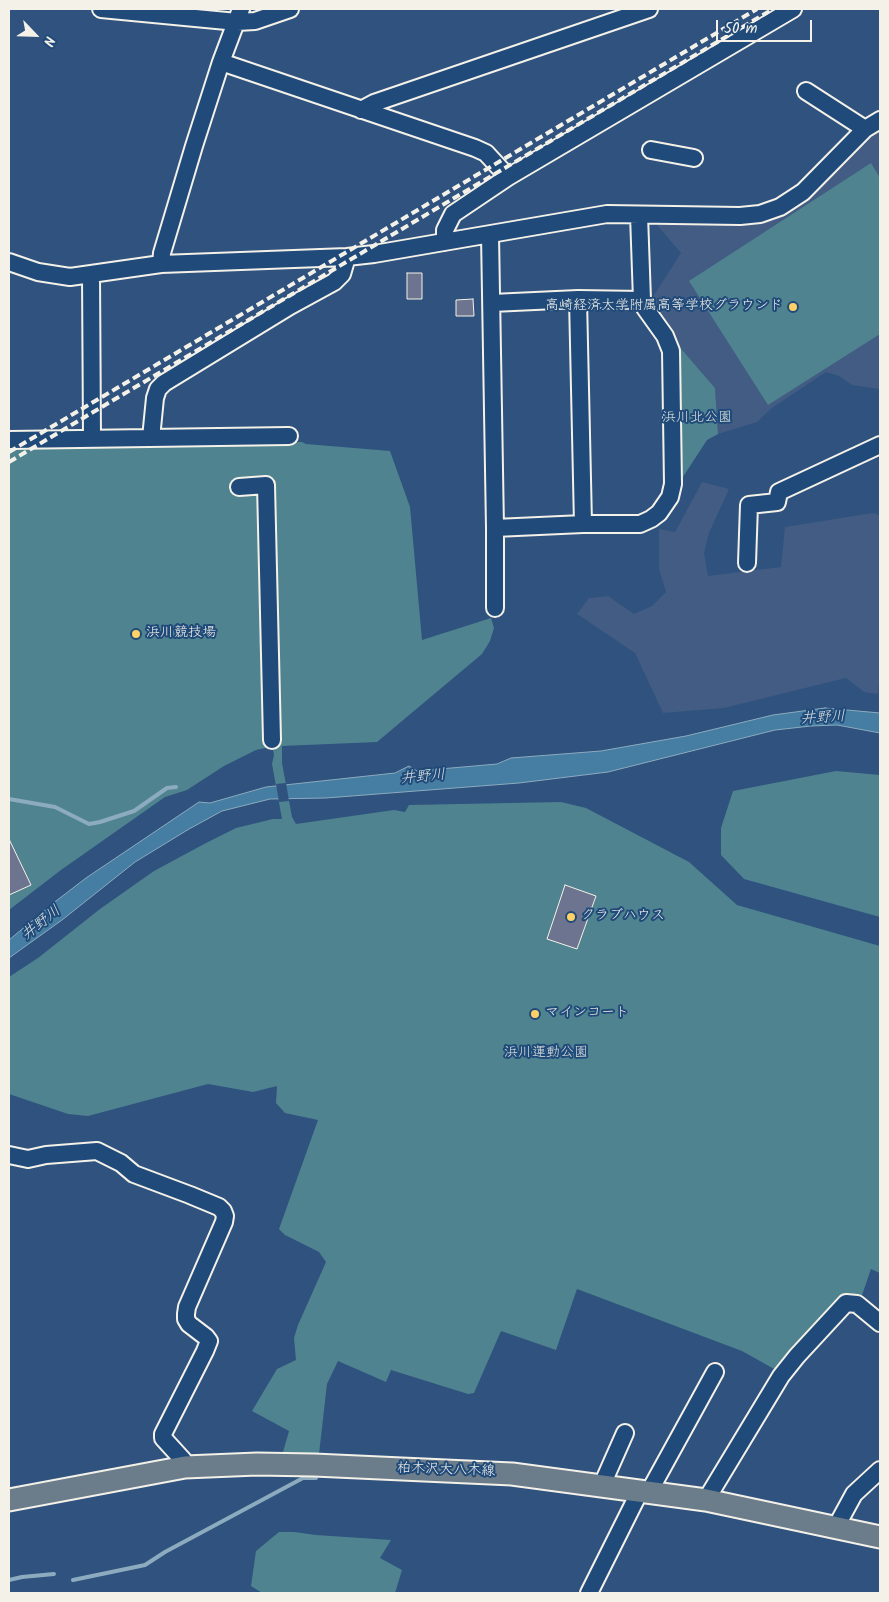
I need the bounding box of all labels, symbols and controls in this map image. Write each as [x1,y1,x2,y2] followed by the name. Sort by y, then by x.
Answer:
[10,10,60,60] north arrow
[719,10,815,42] scale bar
[724,17,758,41] text: 50 m
[37,33,61,50] text: N
[545,299,783,315] place label: 高崎経済大学附属高等学校グラウンド
[787,301,799,313] marker: 高崎経済大学附属高等学校グラウンド
[662,411,732,427] park label: 浜川北公園
[146,626,216,642] place label: 浜川競技場
[130,628,142,640] marker: 浜川競技場
[800,709,846,729] water label: 井野川
[400,767,446,789] water label: 井野川
[19,903,65,945] water label: 井野川
[581,909,665,925] place label: クラブハウス
[565,911,577,923] marker: クラブハウス
[545,1006,629,1022] place label: マインコート
[529,1008,541,1020] marker: マインコート
[504,1046,588,1062] park label: 浜川運動公園
[397,1461,495,1481] street label: 柏木沢大八木線

